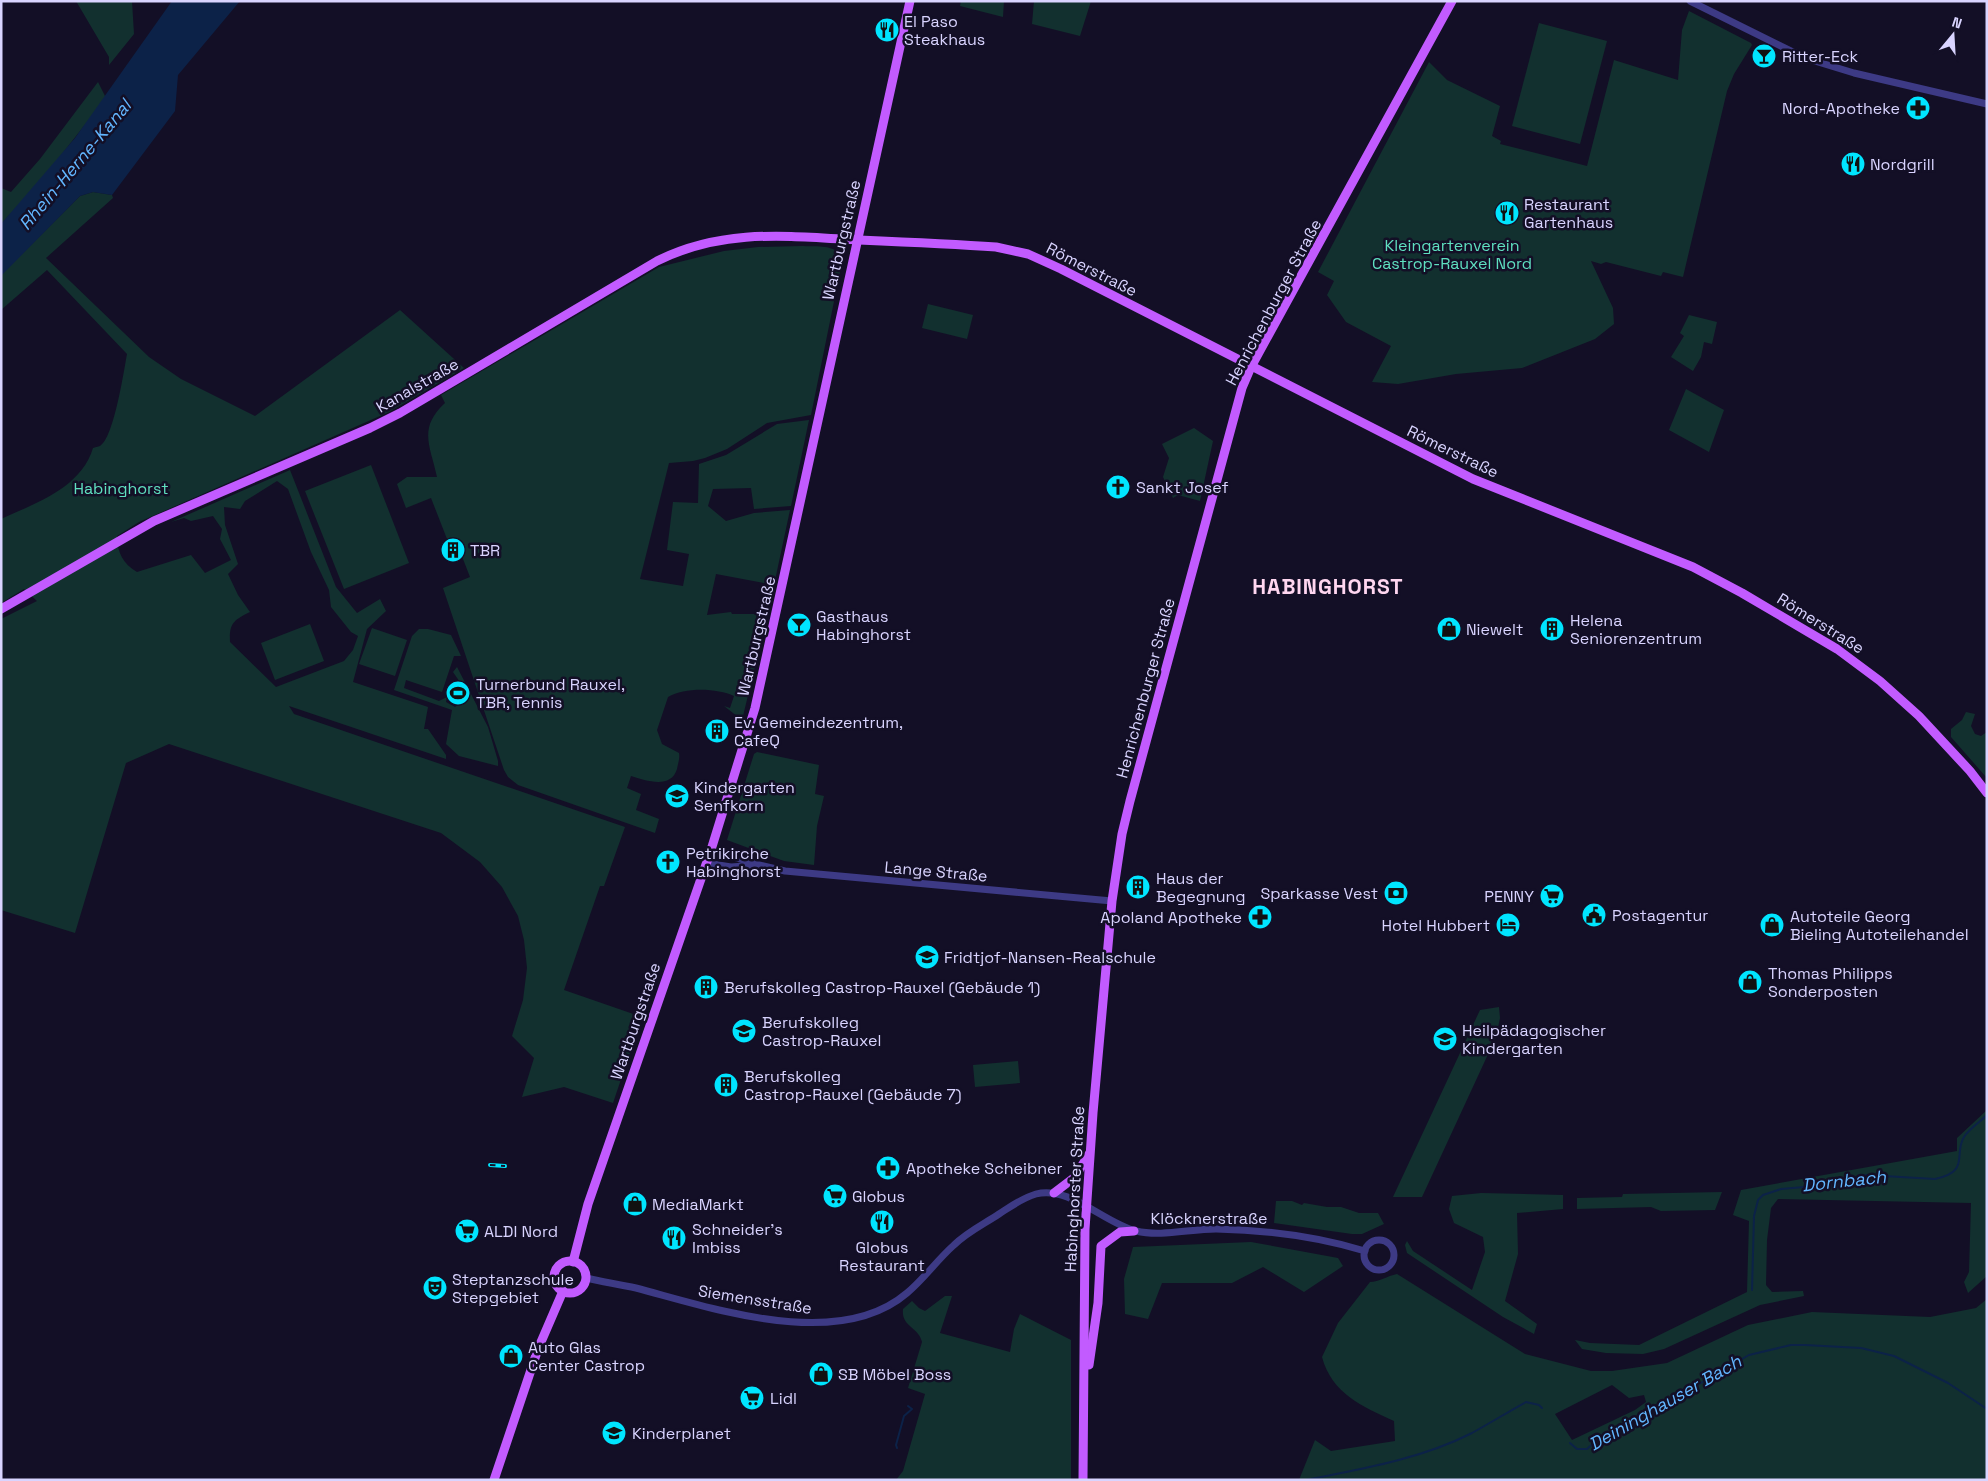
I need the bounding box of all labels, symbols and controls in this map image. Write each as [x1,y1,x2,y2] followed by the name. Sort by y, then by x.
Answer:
[1928,10,1978,60] north arrow
[904,11,985,50] place label: El Paso Steakhaus
[1950,13,1964,33] text: N
[874,17,900,43] restaurant icon: El Paso Steakhaus
[1751,43,1777,69] bar icon: Ritter-Eck
[1782,46,1859,67] place label: Ritter-Eck
[13,93,137,234] water label: Rhein-Herne-Kanal
[1905,95,1931,121] pharmacy icon: Nord-Apotheke
[1782,98,1900,119] place label: Nord-Apotheke
[1840,151,1866,177] restaurant icon: Nordgrill
[1870,154,1935,175] place label: Nordgrill
[817,178,866,302] street label: Wartburgstraße
[1524,194,1613,233] place label: Restaurant Gartenhaus
[1494,200,1520,226] restaurant icon: Restaurant Gartenhaus
[1221,215,1326,389] street label: Henrichenburger Straße
[1372,235,1532,274] park label: Kleingartenverein Castrop-Rauxel Nord
[1043,238,1141,301] street label: Römerstraße
[372,353,462,418] street label: Kanalstraße
[1404,420,1502,483] street label: Römerstraße
[1105,474,1131,500] church icon: Sankt Josef
[1136,477,1229,498] place label: Sankt Josef
[73,478,169,499] park label: Habinghorst
[440,537,466,563] building icon: TBR
[470,540,500,561] place label: TBR
[1252,573,1404,600] district label: HABINGHORST
[732,574,781,698] street label: Wartburgstraße
[1773,588,1868,659] street label: Römerstraße
[1111,596,1180,781] street label: Henrichenburger Straße
[816,606,911,645] place label: Gasthaus Habinghorst
[1570,610,1702,649] place label: Helena Seniorenzentrum
[786,612,812,638] bar icon: Gasthaus Habinghorst
[1436,616,1462,642] shop icon: Niewelt
[1539,616,1565,642] building icon: Helena Seniorenzentrum
[1466,619,1523,640] place label: Niewelt
[476,674,625,713] place label: Turnerbund Rauxel, TBR, Tennis
[445,680,471,706] sports icon: Turnerbund Rauxel, TBR, Tennis
[734,712,903,751] place label: Ev. Gemeindezentrum, CafeQ
[704,718,730,744] building icon: Ev. Gemeindezentrum, CafeQ
[694,777,795,816] place label: Kindergarten Senfkorn
[664,783,690,809] school or university icon: Kindergarten Senfkorn
[686,843,781,882] place label: Petrikirche Habinghorst
[655,849,681,875] church icon: Petrikirche Habinghorst
[884,857,988,886] street label: Lange Straße
[1156,868,1246,907] place label: Haus der Begegnung
[1125,874,1151,900] building icon: Haus der Begegnung
[1383,880,1409,906] bank icon: Sparkasse Vest
[1260,883,1378,904] place label: Sparkasse Vest
[1539,883,1565,909] supermarket icon: PENNY
[1484,886,1534,907] place label: PENNY
[1581,902,1607,928] public building icon: Postagentur
[1247,904,1273,930] pharmacy icon: Apoland Apotheke
[1612,905,1708,926] place label: Postagentur
[1790,906,1969,945] place label: Autoteile Georg Bieling Autoteilehandel
[1100,907,1242,928] place label: Apoland Apotheke
[1495,912,1521,938] hotel icon: Hotel Hubbert
[1759,912,1785,938] shop icon: Autoteile Georg Bieling Autoteilehandel
[1382,915,1490,936] place label: Hotel Hubbert
[914,944,940,970] school or university icon: Fridtjof-Nansen-Realschule
[944,947,1156,968] place label: Fridtjof-Nansen-Realschule
[606,960,665,1083] street label: Wartburgstraße
[1768,963,1893,1002] place label: Thomas Philipps Sonderposten
[1737,969,1763,995] shop icon: Thomas Philipps Sonderposten
[693,974,719,1000] building icon: Berufskolleg Castrop-Rauxel (Gebäude 1)
[724,977,1040,998] place label: Berufskolleg Castrop-Rauxel (Gebäude 1)
[762,1012,881,1051] place label: Berufskolleg Castrop-Rauxel
[731,1018,757,1044] school or university icon: Berufskolleg Castrop-Rauxel
[1462,1020,1606,1059] place label: Heilpädagogischer Kindergarten
[1432,1026,1458,1052] school or university icon: Heilpädagogischer Kindergarten
[744,1066,962,1105] place label: Berufskolleg Castrop-Rauxel (Gebäude 7)
[713,1072,739,1098] building icon: Berufskolleg Castrop-Rauxel (Gebäude 7)
[1060,1106,1089,1273] street label: Habinghorster Straße
[875,1155,901,1181] pharmacy icon: Apotheke Scheibner
[906,1158,1063,1179] place label: Apotheke Scheibner
[1801,1165,1888,1196] water label: Dornbach
[822,1183,848,1209] supermarket icon: Globus
[852,1186,905,1207] place label: Globus
[622,1191,648,1217] shop icon: MediaMarkt
[652,1194,744,1215] place label: MediaMarkt
[1151,1208,1268,1229] street label: Klöcknerstraße
[869,1209,895,1235] restaurant icon: Globus Restaurant
[454,1218,480,1244] supermarket icon: ALDI Nord
[692,1219,783,1258] place label: Schneider's Imbiss
[484,1221,558,1242] place label: ALDI Nord
[661,1225,687,1251] restaurant icon: Schneider's Imbiss
[839,1237,925,1276] place label: Globus Restaurant
[452,1269,574,1308] place label: Steptanzschule Stepgebiet
[422,1275,448,1301] theatre icon: Steptanzschule Stepgebiet
[697,1280,813,1319] street label: Siemensstraße
[528,1337,645,1376] place label: Auto Glas Center Castrop
[498,1343,524,1369] shop icon: Auto Glas Center Castrop
[1584,1349,1746,1456] water label: Deininghauser Bach
[808,1361,834,1387] shop icon: SB Möbel Boss
[838,1364,951,1385] place label: SB Möbel Boss
[739,1385,765,1411] supermarket icon: Lidl
[770,1388,797,1409] place label: Lidl
[601,1420,627,1446] school or university icon: Kinderplanet
[632,1423,731,1444] place label: Kinderplanet

